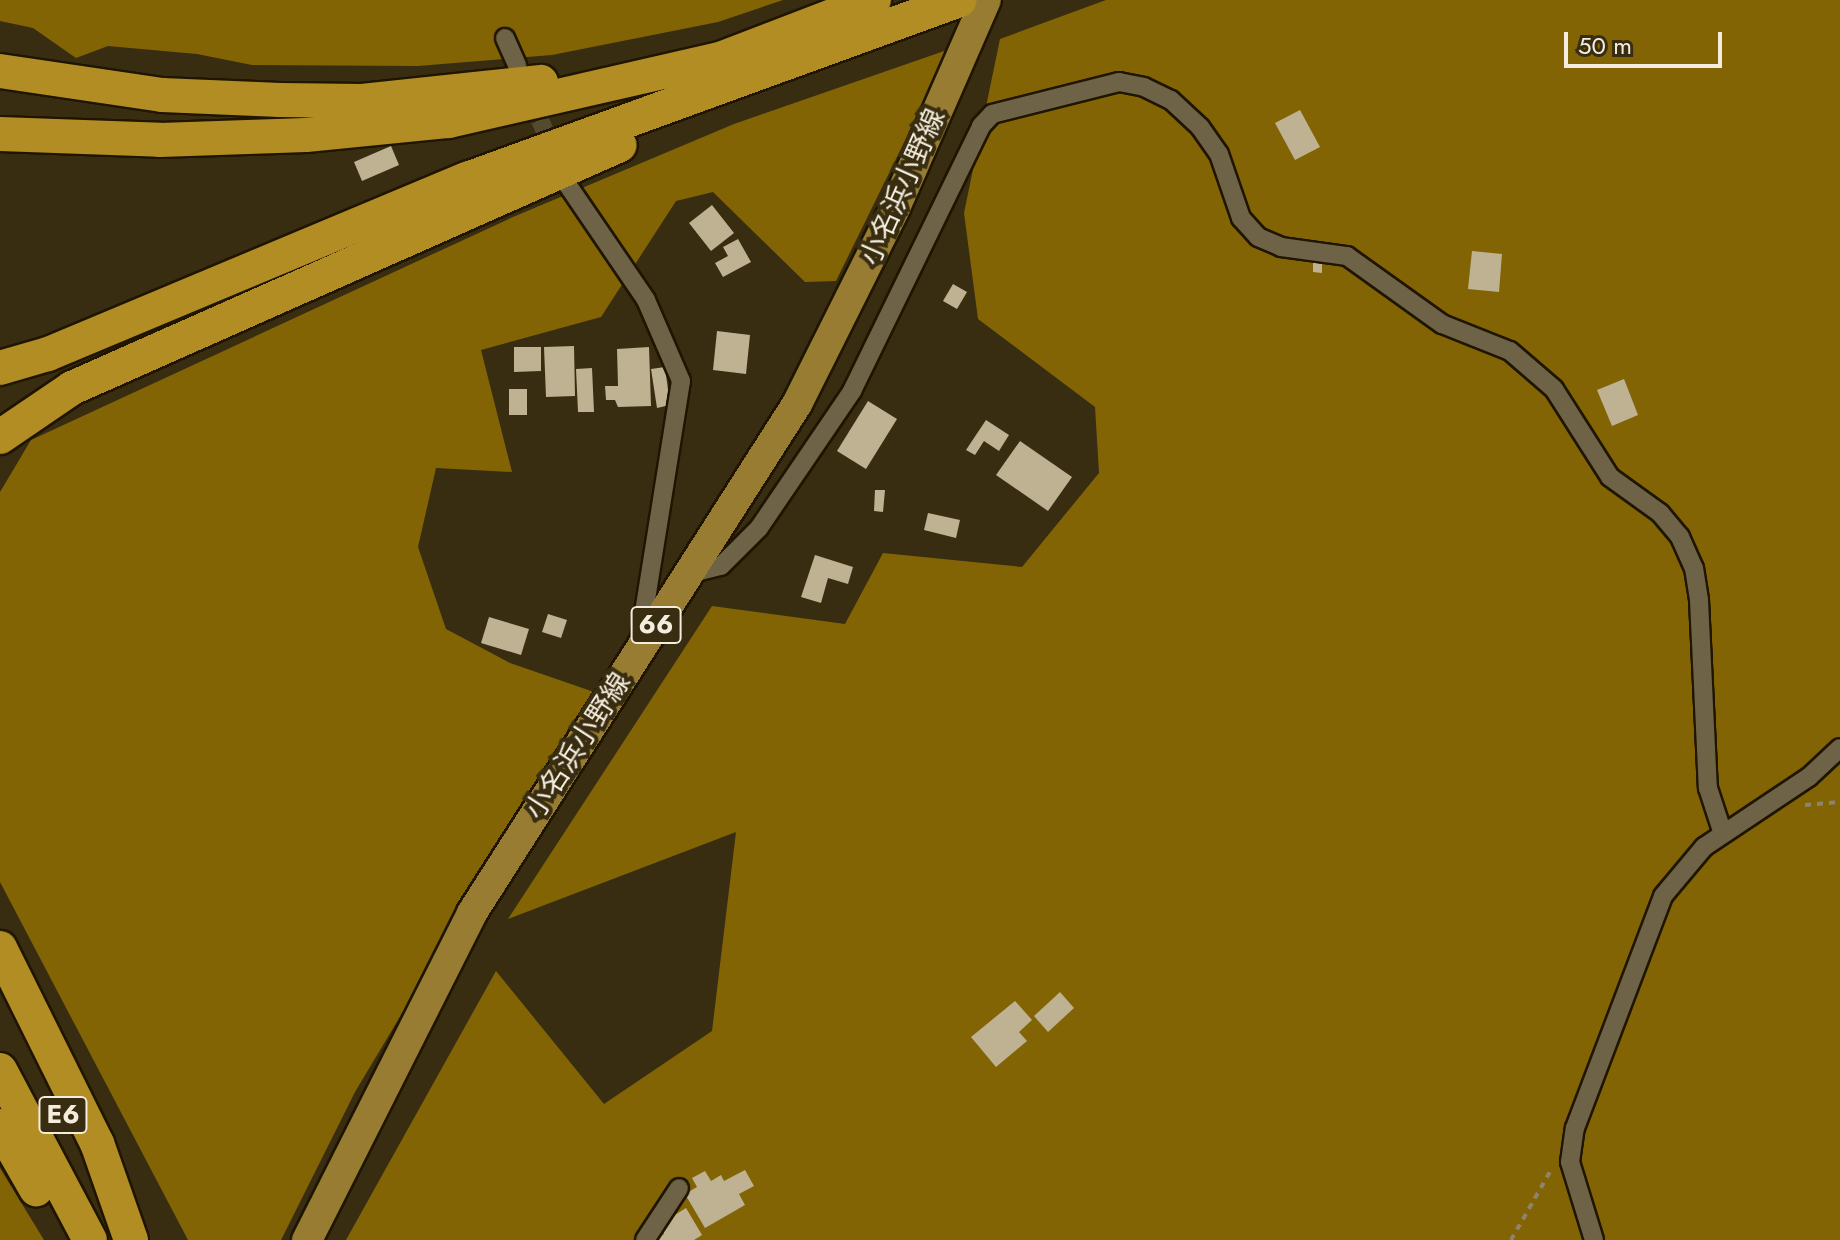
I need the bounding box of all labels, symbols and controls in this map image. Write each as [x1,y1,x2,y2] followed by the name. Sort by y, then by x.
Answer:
[1568,16,1726,66] scale bar
[1578,28,1632,63] text: 50 m
[853,103,953,271] street label: 小名浜小野線
[630,603,682,647] road number: 66
[518,666,638,826] street label: 小名浜小野線
[37,1093,89,1137] road number: E6

